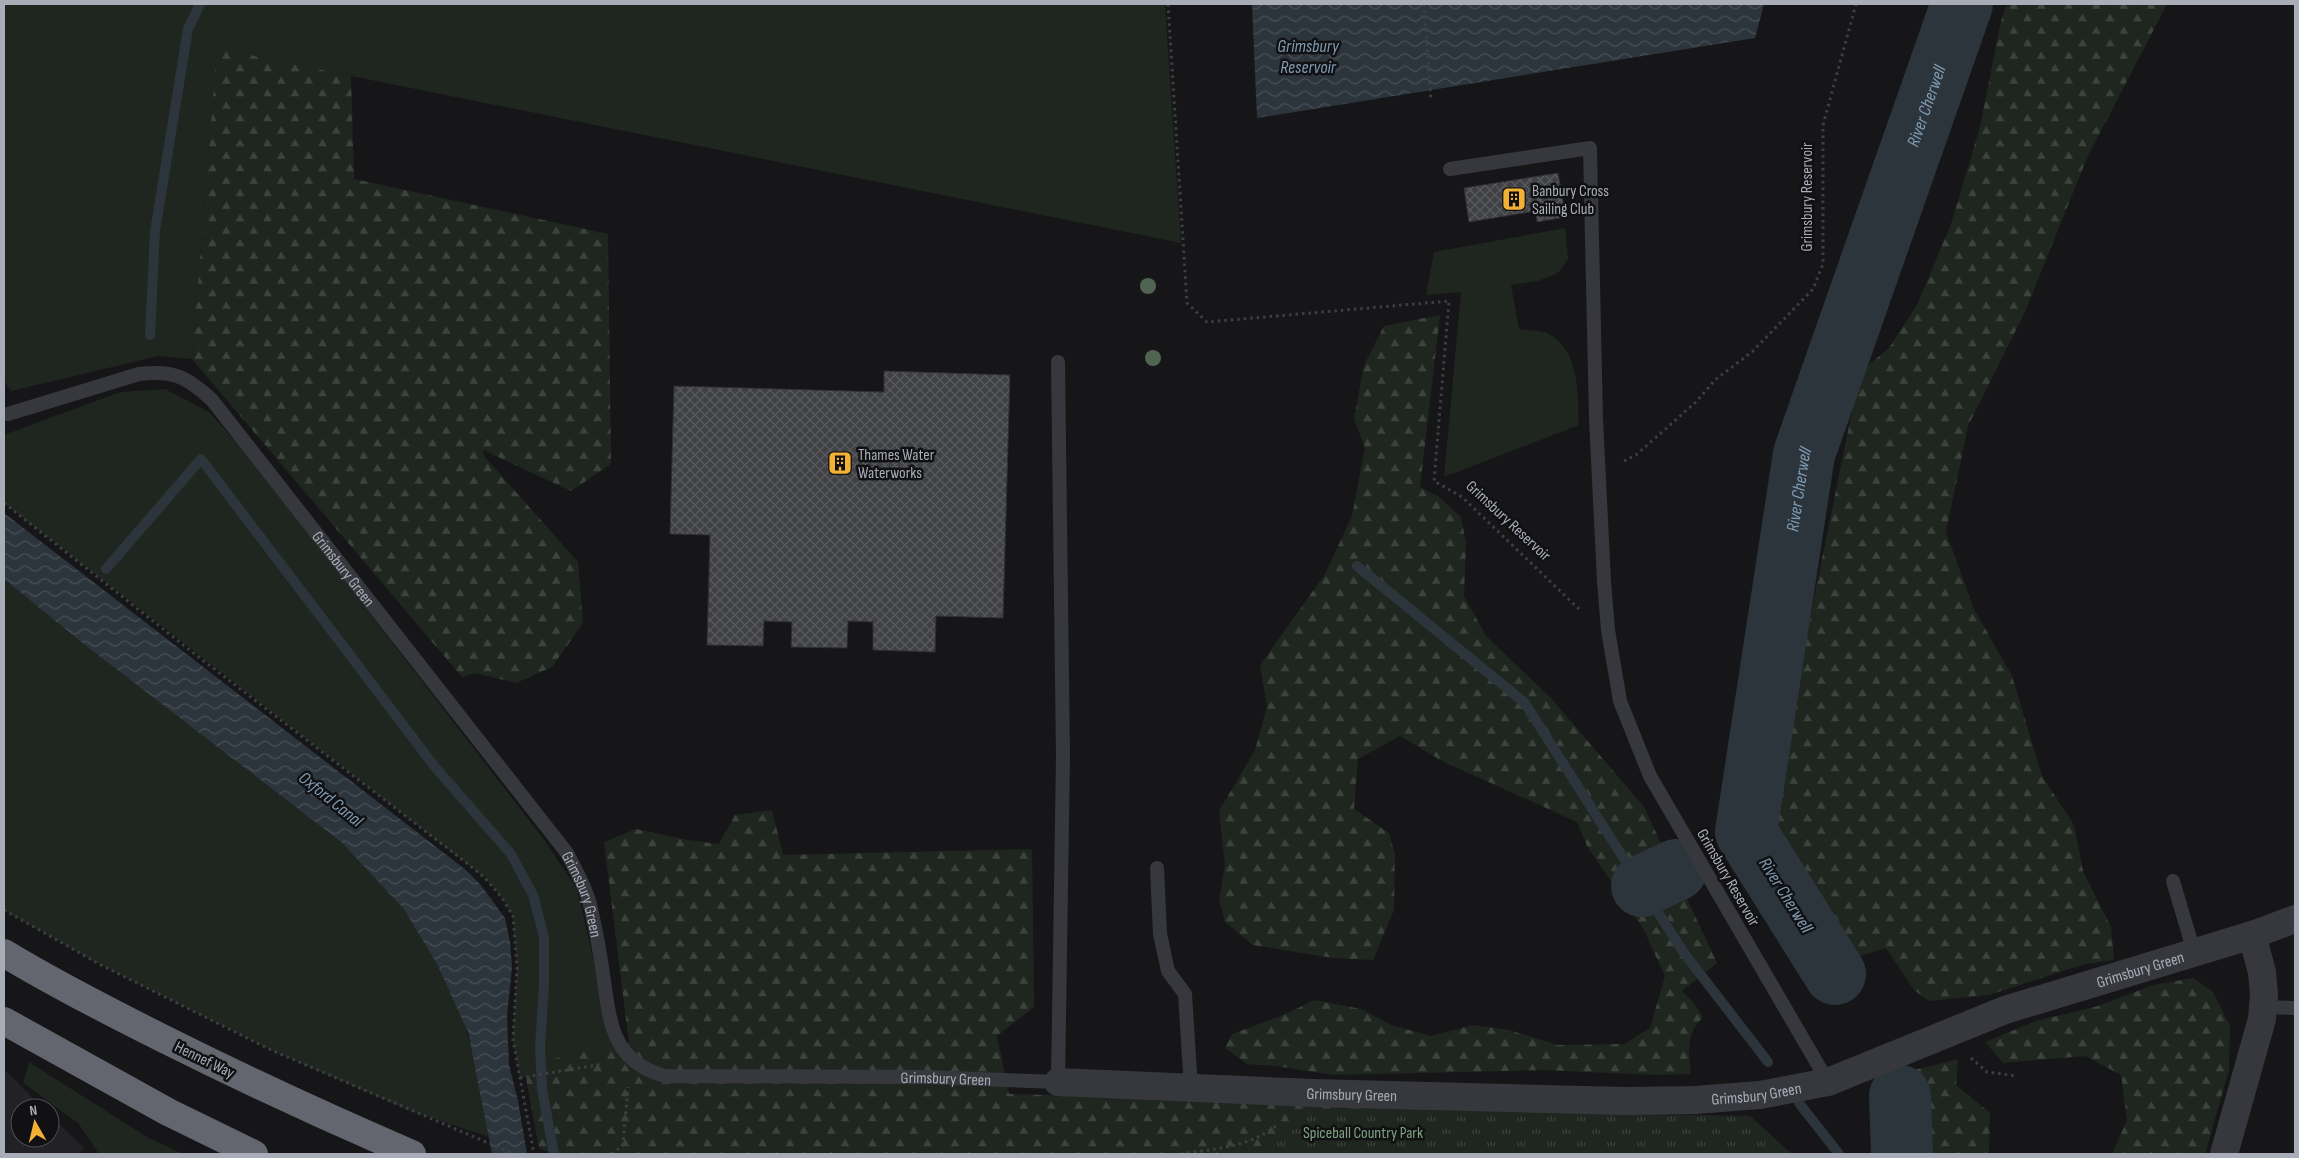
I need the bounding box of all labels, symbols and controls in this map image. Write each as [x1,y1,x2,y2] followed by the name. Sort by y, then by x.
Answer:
[1277,36,1340,78] water label: Grimsbury Reservoir
[1903,62,1951,150] water label: River Cherwell
[1798,142,1817,252] street label: Grimsbury Reservoir
[1532,182,1609,219] place label: Banbury Cross Sailing Club
[1501,186,1527,212] building icon: Banbury Cross Sailing Club
[1782,444,1817,533] water label: River Cherwell
[858,446,935,483] place label: Thames Water Waterworks
[827,450,853,476] building icon: Thames Water Waterworks
[1462,477,1555,566] street label: Grimsbury Reservoir
[307,528,378,611] street label: Grimsbury Green
[294,767,367,832] water label: Oxford Canal
[1692,826,1763,930] street label: Grimsbury Reservoir
[557,849,605,939] street label: Grimsbury Green
[1754,854,1817,937] water label: River Cherwell
[2094,948,2187,993] street label: Grimsbury Green
[171,1038,237,1083] street label: Hennef Way
[901,1069,991,1090] street label: Grimsbury Green
[1711,1079,1803,1110] street label: Grimsbury Green
[1306,1085,1397,1106] street label: Grimsbury Green
[10,1098,60,1148] north arrow
[28,1102,38,1120] text: N
[1303,1124,1423,1143] park label: Spiceball Country Park

